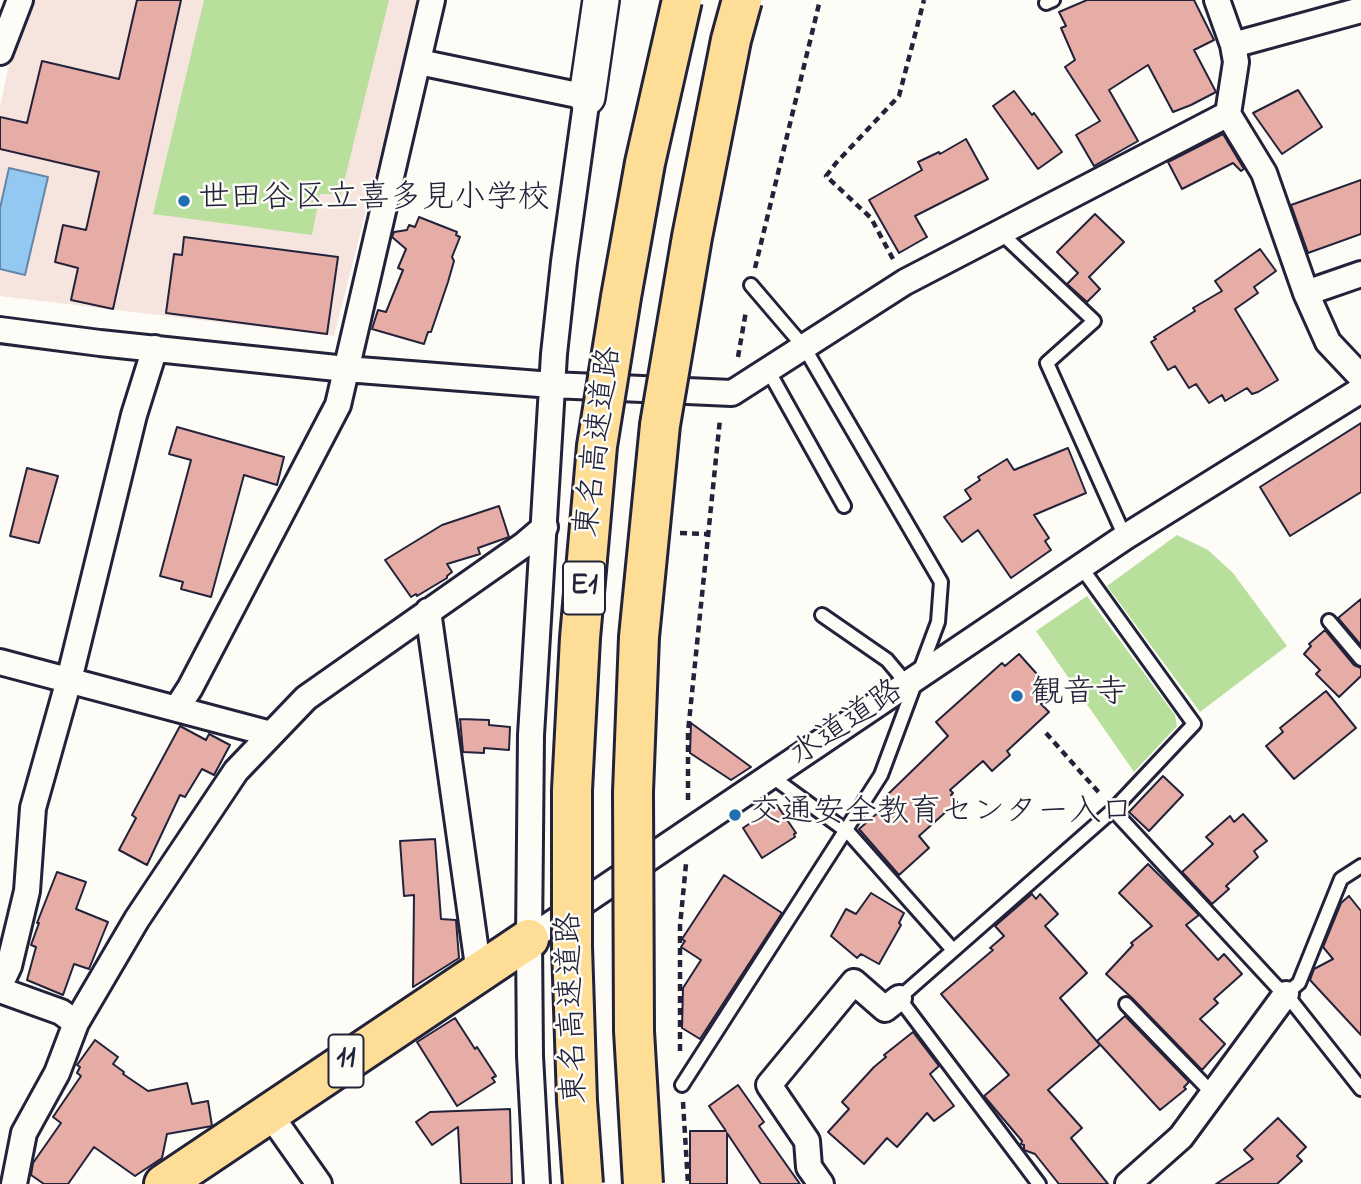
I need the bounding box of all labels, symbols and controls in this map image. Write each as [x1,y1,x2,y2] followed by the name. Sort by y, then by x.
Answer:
[198,182,550,220] place label: 世田谷区立喜多見小学校
[176,193,192,209] marker: 世田谷区立喜多見小学校
[570,344,632,540] street label: 東名高速道路
[563,562,605,614] road number: E1
[784,673,912,777] street label: 水道道路
[1031,677,1127,715] place label: 観音寺
[1009,688,1025,704] marker: 観音寺
[749,796,1133,834] place label: 交通安全教育センター入口
[727,807,743,823] marker: 交通安全教育センター入口
[552,911,598,1105] street label: 東名高速道路
[328,1035,364,1088] road number: 11

